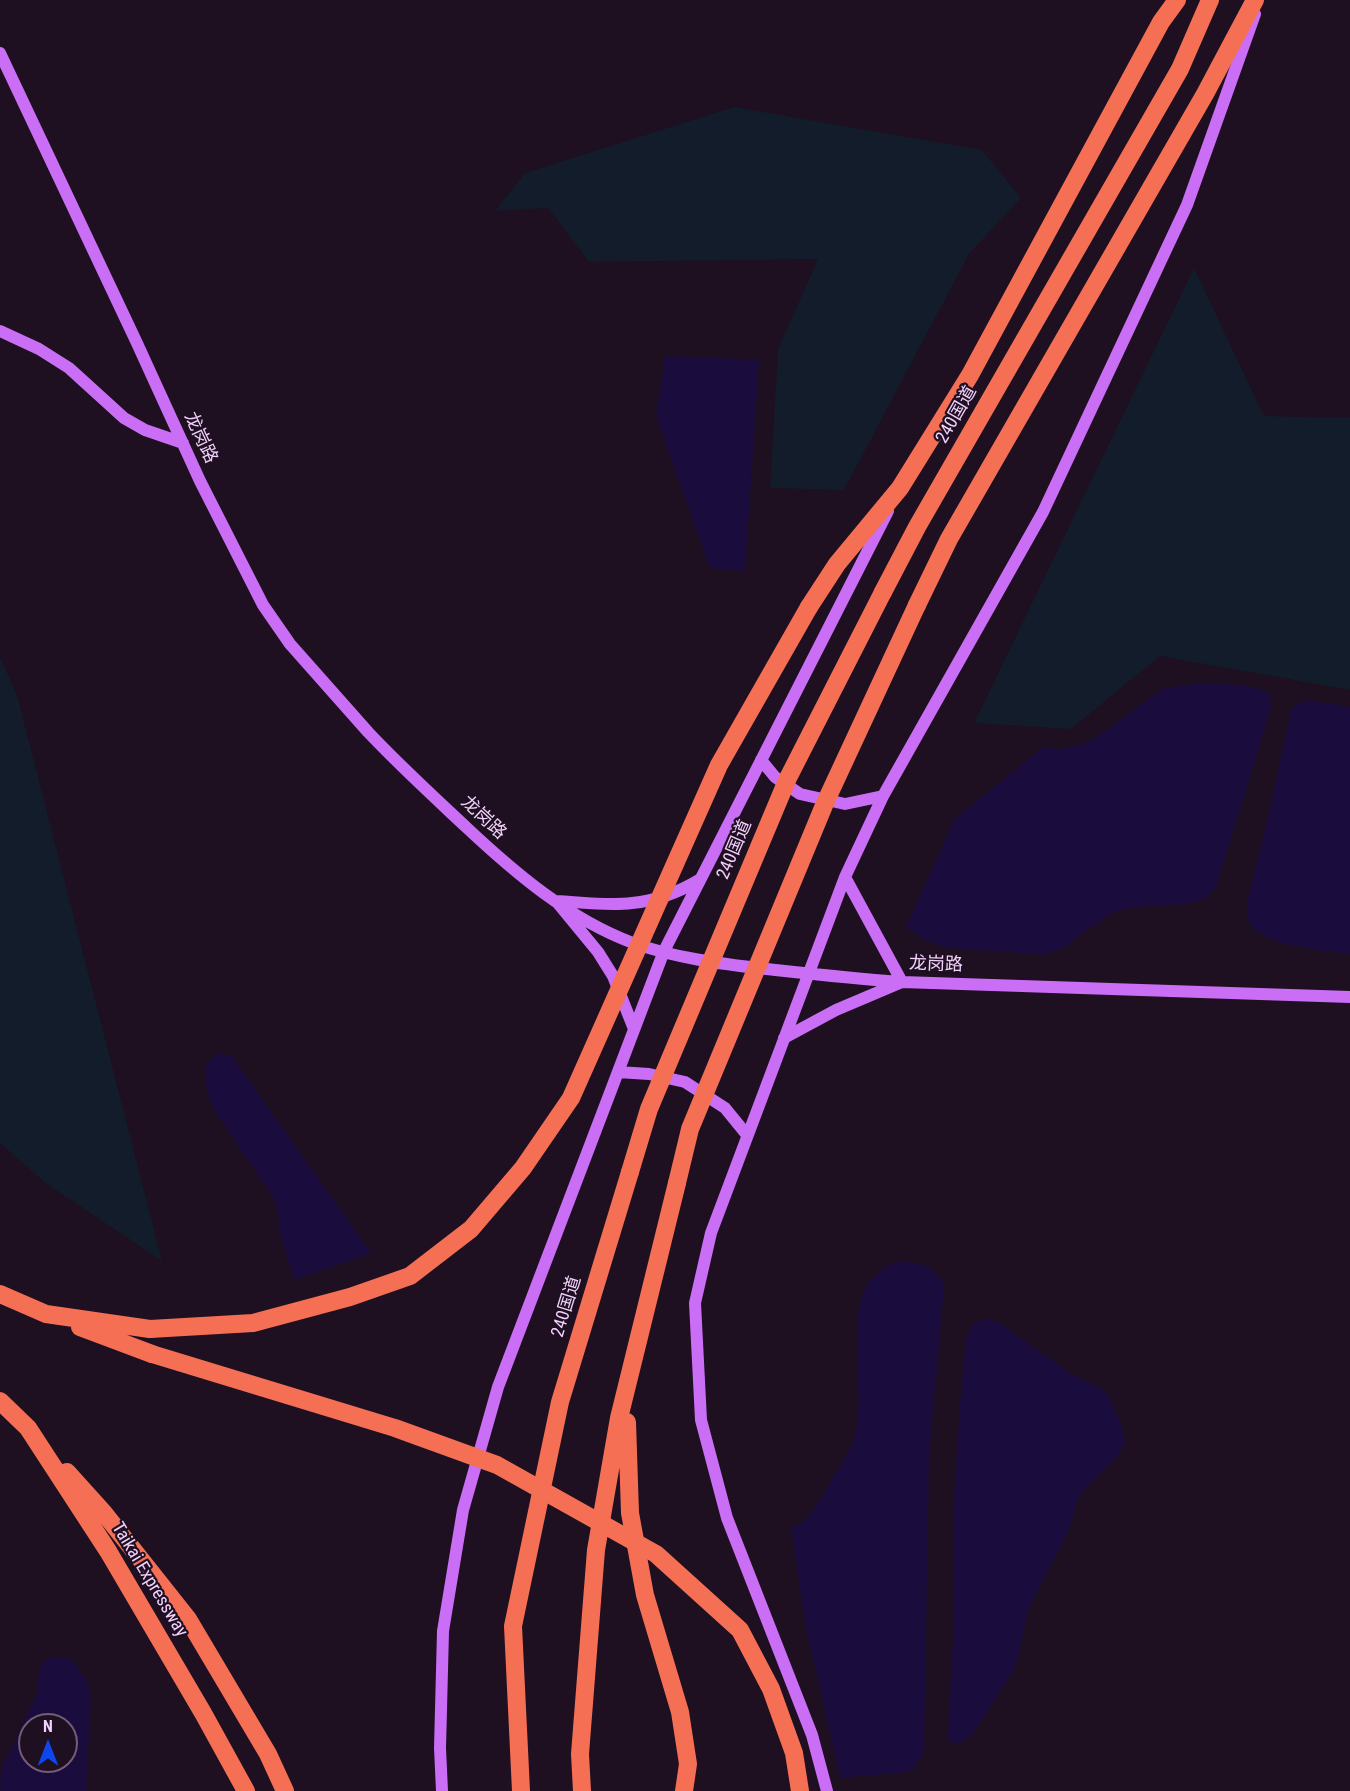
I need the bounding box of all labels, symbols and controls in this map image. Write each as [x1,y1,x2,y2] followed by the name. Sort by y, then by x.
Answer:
[932,382,982,448] street label: 240国道
[179,409,221,467] street label: 龙岗路
[456,792,510,844] street label: 龙岗路
[713,817,757,883] street label: 240国道
[909,953,963,977] street label: 龙岗路
[548,1274,586,1340] street label: 240国道
[106,1519,192,1641] street label: Taikai Expressway
[18,1713,78,1773] north arrow
[43,1717,53,1736] text: N

